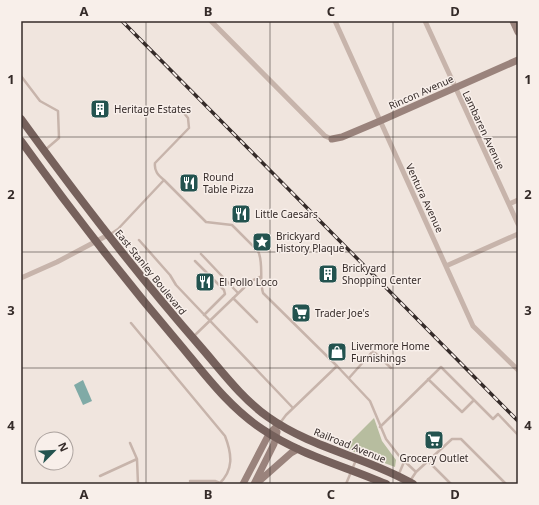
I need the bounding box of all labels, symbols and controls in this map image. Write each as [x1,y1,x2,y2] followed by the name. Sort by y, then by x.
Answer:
[80,2,89,20] text: A
[204,2,212,20] text: B
[327,2,335,20] text: C
[450,2,460,20] text: D
[7,70,15,88] text: 1
[524,70,532,88] text: 1
[386,71,456,113] street label: Rincon Avenue
[460,88,509,172] street label: Lambaren Avenue
[89,98,111,120] building icon: Heritage Estates
[114,102,191,116] place label: Heritage Estates
[403,161,447,235] street label: Ventura Avenue
[203,170,254,196] place label: Round Table Pizza
[178,172,200,194] restaurant icon: Round Table Pizza
[7,185,15,203] text: 2
[524,185,532,203] text: 2
[230,203,252,225] restaurant icon: Little Caesars
[255,207,318,221] place label: Little Caesars
[112,226,190,318] street label: East Stanley Boulevard
[276,229,345,255] place label: Brickyard History Plaque
[251,231,273,253] place icon: Brickyard History Plaque
[342,261,421,287] place label: Brickyard Shopping Center
[317,263,339,285] building icon: Brickyard Shopping Center
[194,271,216,293] restaurant icon: El Pollo Loco
[219,275,278,289] place label: El Pollo Loco
[7,301,15,319] text: 3
[524,301,532,319] text: 3
[290,302,312,324] supermarket icon: Trader Joe's
[315,306,369,320] place label: Trader Joe's
[351,339,430,365] place label: Livermore Home Furnishings
[326,341,348,363] shop icon: Livermore Home Furnishings
[7,416,15,434] text: 4
[524,416,532,434] text: 4
[312,424,388,466] street label: Railroad Avenue
[423,429,445,451] supermarket icon: Grocery Outlet
[34,431,74,471] north arrow
[55,440,72,454] text: N
[400,451,469,465] place label: Grocery Outlet
[80,485,89,503] text: A
[204,485,212,503] text: B
[327,485,335,503] text: C
[450,485,460,503] text: D

